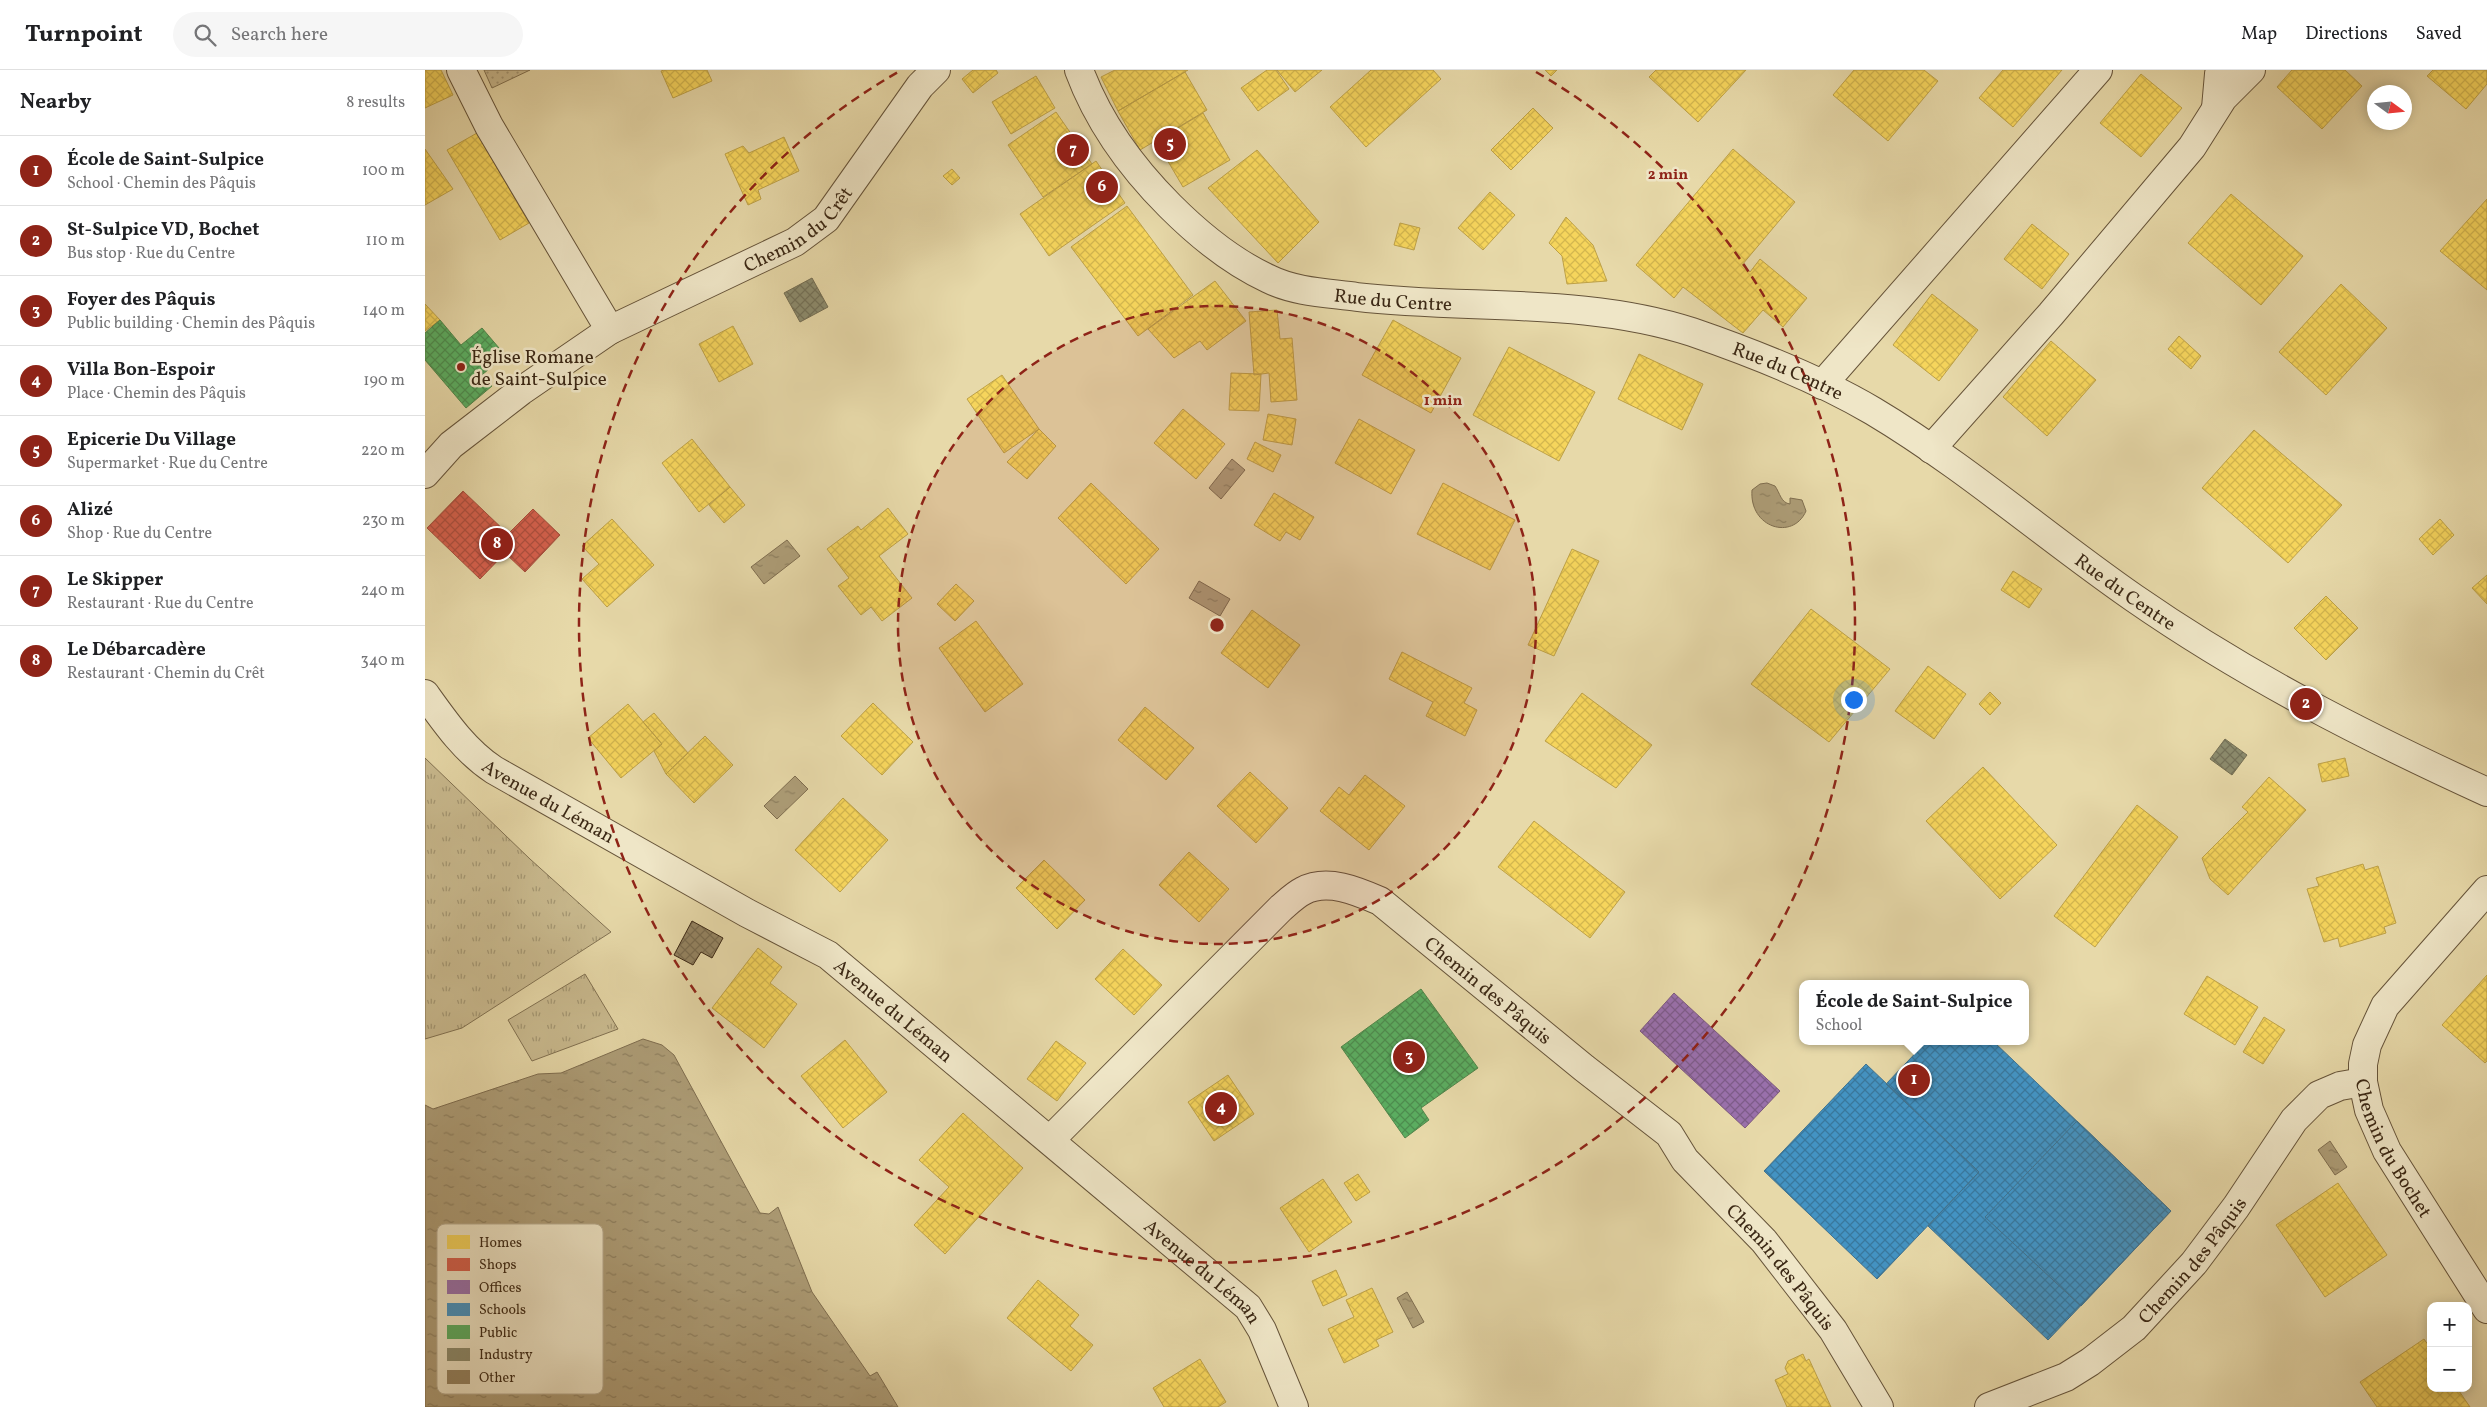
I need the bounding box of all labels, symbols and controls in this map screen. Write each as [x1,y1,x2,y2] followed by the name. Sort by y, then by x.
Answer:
[173,12,523,57] search box
[25,18,143,52] text: Turnpoint
[191,21,219,49] icon: search
[231,22,328,48] text: Search here
[2241,22,2277,47] text: Map
[2305,22,2388,47] text: Directions
[2416,22,2462,47] text: Saved
[2367,85,2412,130] north arrow
[20,88,91,117] text: Nearby
[346,92,405,114] text: 8 results
[1154,125,1186,163] pin: 5
[1057,131,1089,169] pin: 7
[67,147,264,173] text: École de Saint-Sulpice
[33,160,39,182] text: 1
[362,160,405,182] text: 100 m
[1648,165,1688,186] text: 2 min
[1086,168,1118,206] pin: 6
[67,173,256,195] text: School · Chemin des Pâquis
[740,182,860,280] street label: Chemin du Crêt
[67,217,259,243] text: St-Sulpice VD, Bochet
[32,230,40,252] text: 2
[366,230,405,252] text: 110 m
[67,243,235,265] text: Bus stop · Rue du Centre
[1333,283,1453,318] street label: Rue du Centre
[67,287,216,313] text: Foyer des Pâquis
[32,300,40,322] text: 3
[363,300,405,322] text: 140 m
[67,313,315,335] text: Public building · Chemin des Pâquis
[1729,337,1847,407] street label: Rue du Centre
[471,345,607,393] place label: Église Romane de Saint-Sulpice
[67,357,215,383] text: Villa Bon-Espoir
[455,361,467,373] marker: Église Romane de Saint-Sulpice
[31,370,41,392] text: 4
[363,370,405,392] text: 190 m
[67,383,246,405] text: Place · Chemin des Pâquis
[1424,391,1462,412] text: 1 min
[67,427,236,453] text: Epicerie Du Village
[32,440,40,462] text: 5
[361,440,405,462] text: 220 m
[67,453,268,475] text: Supermarket · Rue du Centre
[67,497,113,523] text: Alizé
[32,510,40,532] text: 6
[362,510,405,532] text: 230 m
[67,523,212,545] text: Shop · Rue du Centre
[481,525,513,563] pin: 8
[2069,548,2180,638] street label: Rue du Centre
[67,567,163,593] text: Le Skipper
[32,580,40,602] text: 7
[361,580,405,602] text: 240 m
[67,593,254,615] text: Restaurant · Rue du Centre
[1208,616,1226,634] centre of rings
[67,637,206,663] text: Le Débarcadère
[32,650,40,672] text: 8
[361,650,405,672] text: 340 m
[67,663,265,685] text: Restaurant · Chemin du Crêt
[2290,685,2322,723] pin: 2
[1841,687,1867,713] your location
[476,754,619,850] street label: Avenue du Léman
[1418,931,1557,1051] street label: Chemin des Pâquis
[827,954,958,1069] street label: Avenue du Léman
[1799,980,2029,1045] popup
[1816,989,2012,1015] text: École de Saint-Sulpice
[1816,1015,1862,1037] text: School
[1393,1038,1425,1076] pin: 3
[1898,1061,1930,1099] pin: 1
[2348,1077,2437,1224] street label: Chemin du Bochet
[1205,1089,1237,1127] pin: 4
[2133,1193,2254,1330] street label: Chemin des Pâquis
[1719,1199,1840,1337] street label: Chemin des Pâquis
[1138,1214,1266,1329] street label: Avenue du Léman
[437,1224,603,1394] legend
[479,1234,522,1253] text: Homes
[479,1256,517,1275] text: Shops
[479,1279,521,1298] text: Offices
[479,1301,526,1320] text: Schools
[2427,1302,2472,1392] map controls
[2427,1302,2472,1347] button: +
[479,1324,517,1343] text: Public
[479,1346,533,1365] text: Industry
[2427,1347,2472,1392] button: −
[479,1369,515,1388] text: Other

